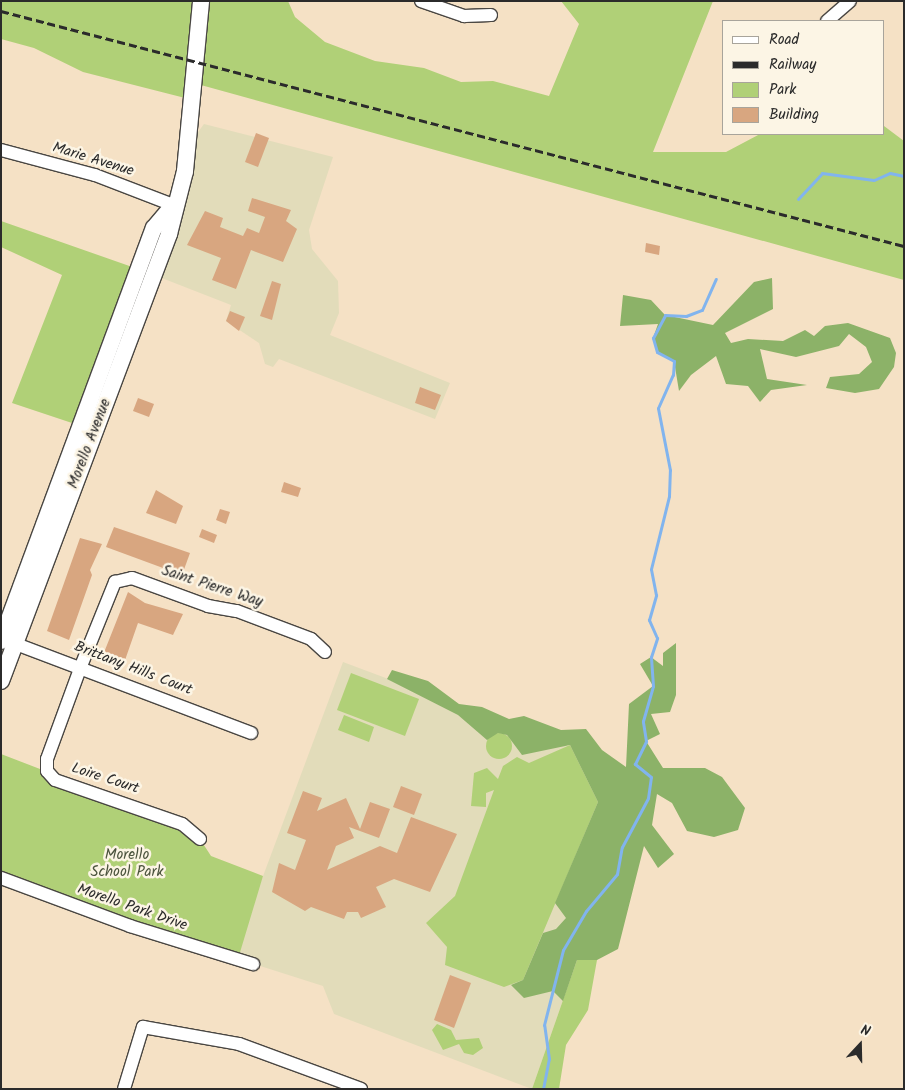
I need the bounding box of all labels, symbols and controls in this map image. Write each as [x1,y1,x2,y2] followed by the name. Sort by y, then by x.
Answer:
[722,20,885,135] legend
[769,28,799,52] text: Road
[769,53,816,77] text: Railway
[769,78,796,102] text: Park
[769,103,819,127] text: Building
[50,139,136,181] street label: Marie Avenue
[65,397,115,491] street label: Morello Avenue
[159,562,265,612] street label: Saint Pierre Way
[71,638,195,700] street label: Brittany Hills Court
[69,760,141,798] street label: Loire Court
[90,846,164,881] park label: Morello School Park
[75,881,189,935] street label: Morello Park Drive
[857,1019,873,1043] text: N
[835,1020,885,1070] north arrow

